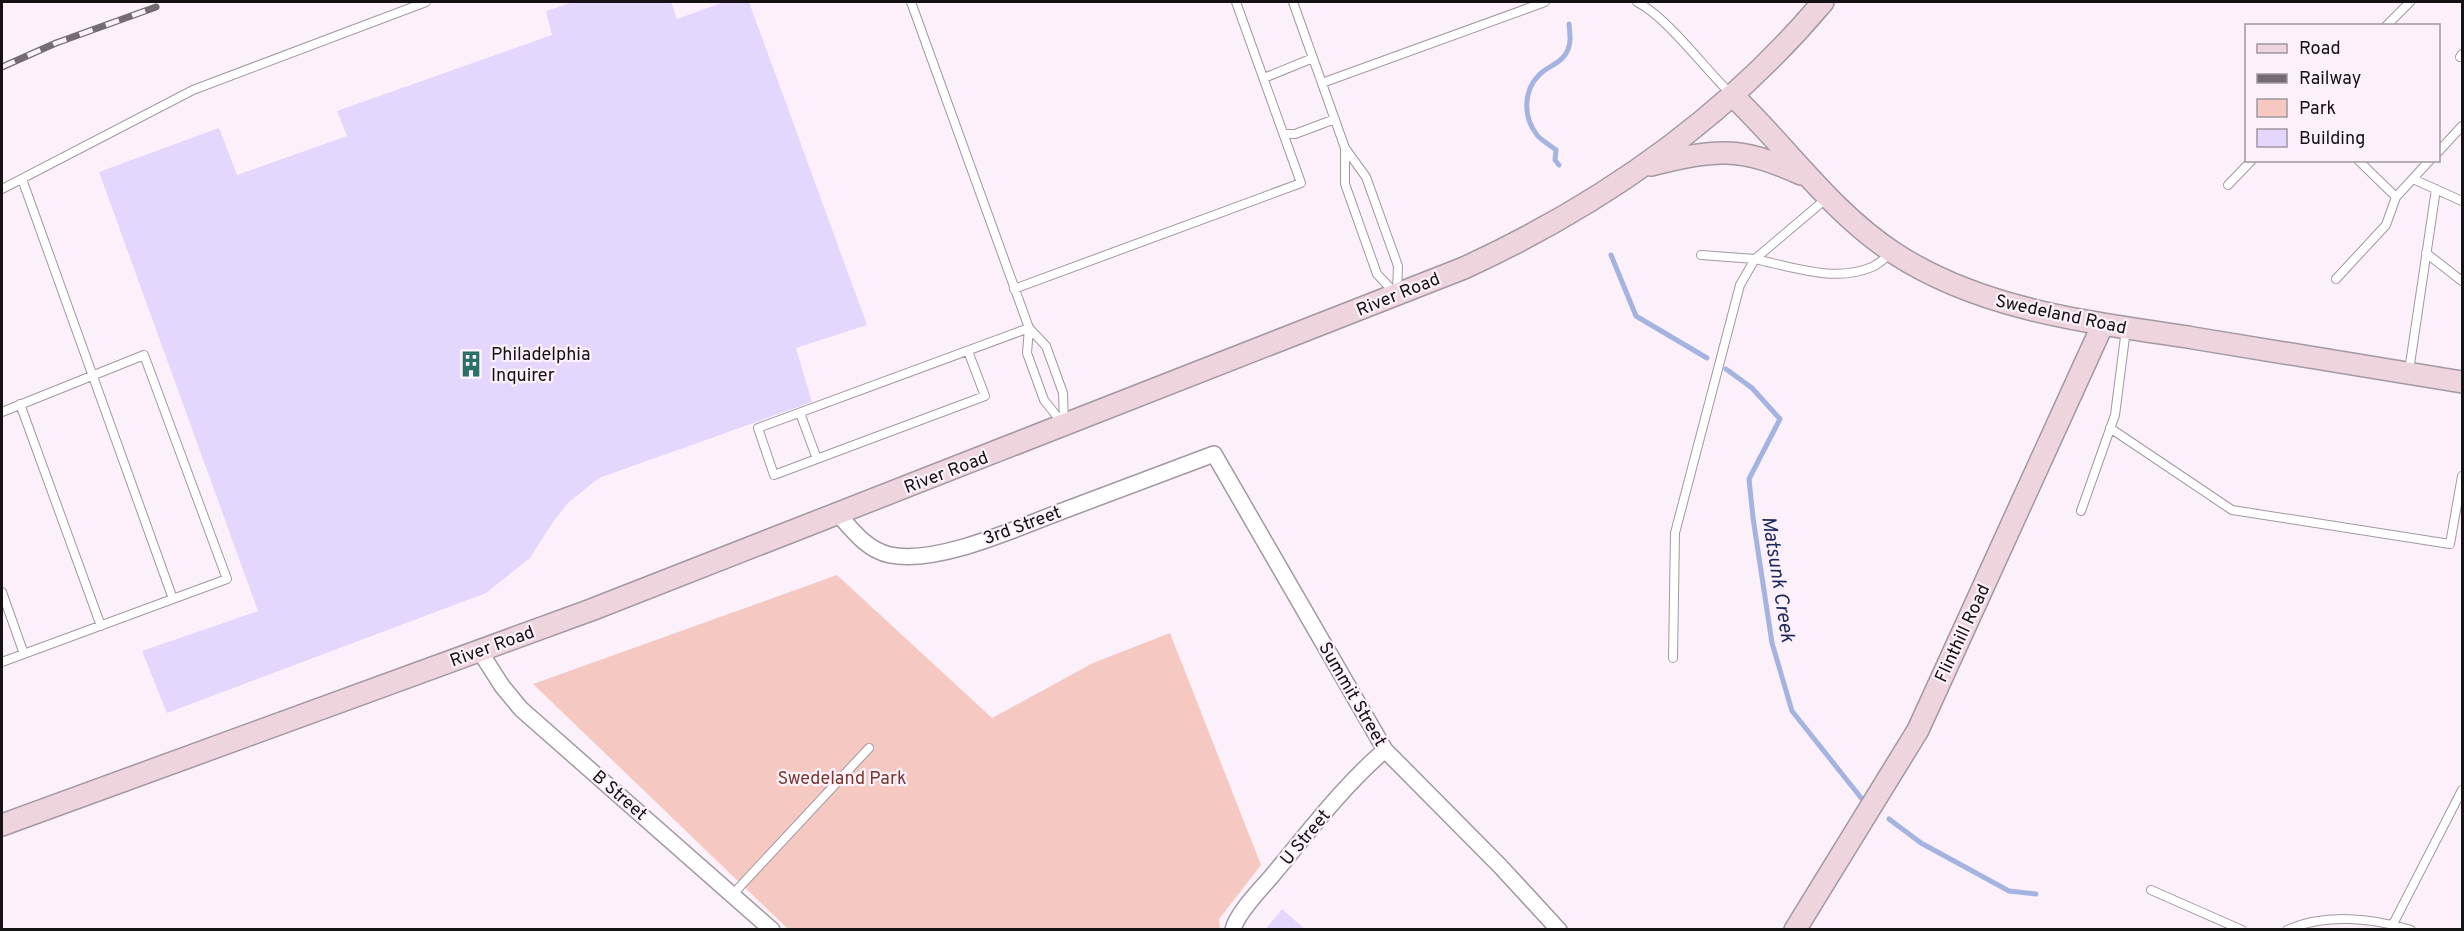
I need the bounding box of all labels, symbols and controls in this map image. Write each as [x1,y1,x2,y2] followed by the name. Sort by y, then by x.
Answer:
[2245,24,2440,162] legend
[2299,38,2341,61] text: Road
[2299,68,2361,91] text: Railway
[2299,98,2336,121] text: Park
[2299,128,2365,151] text: Building
[1353,268,1444,323] street label: River Road
[1993,290,2128,341] street label: Swedeland Road
[491,344,590,388] place label: Philadelphia Inquirer
[456,349,486,379] building icon: Philadelphia Inquirer
[901,447,992,500] street label: River Road
[980,502,1065,551] street label: 3rd Street
[1754,514,1800,645] water label: Matsunk Creek
[1931,581,1996,686] street label: Flinthill Road
[447,621,538,673] street label: River Road
[1313,638,1391,751] street label: Summit Street
[587,766,651,826] street label: B Street
[778,768,906,791] park label: Swedeland Park
[1276,805,1336,871] street label: U Street

